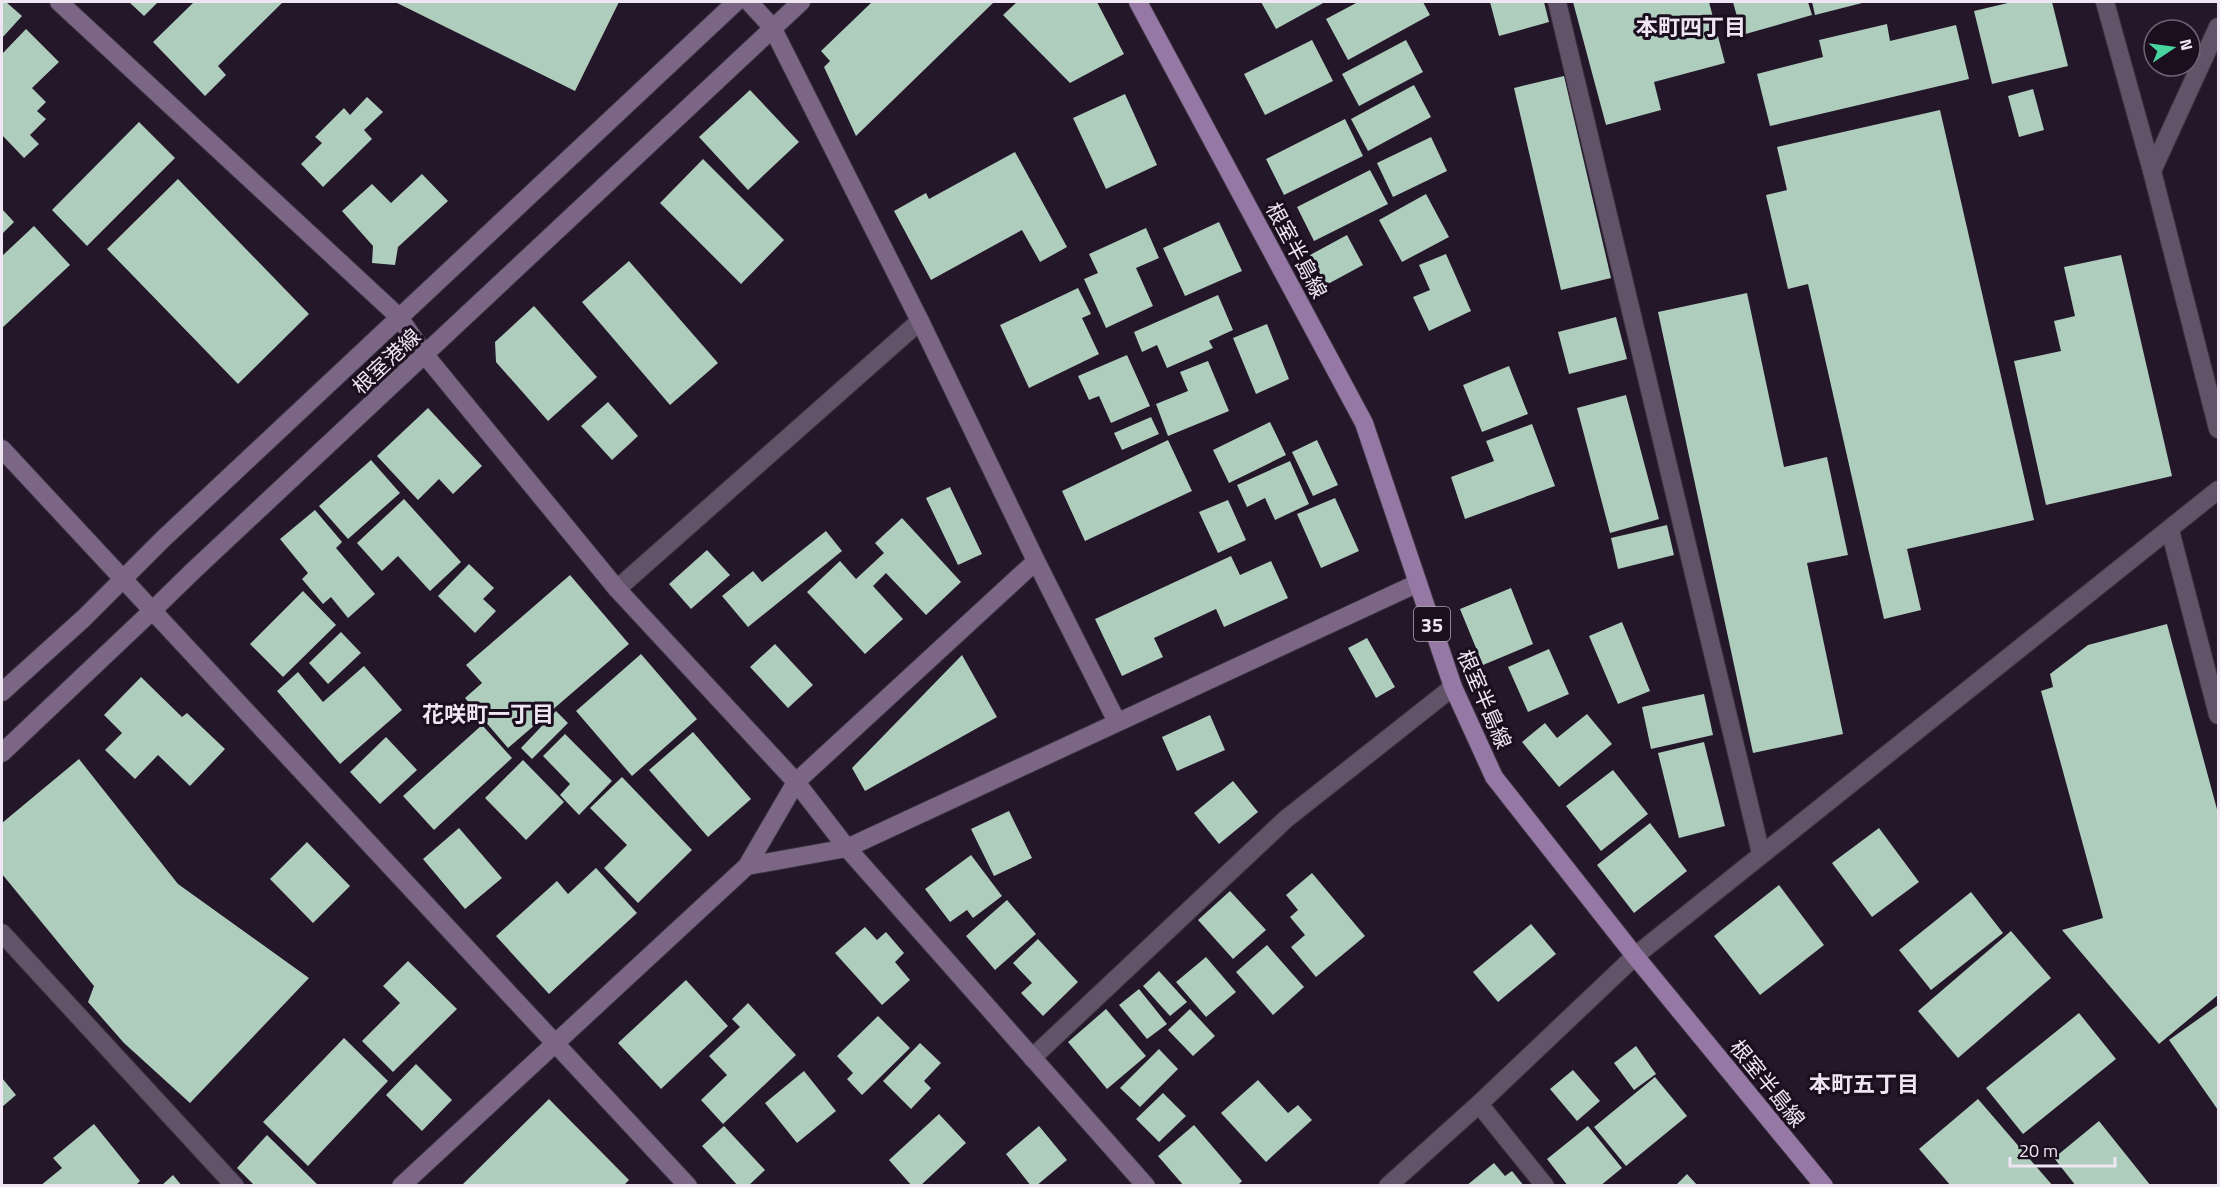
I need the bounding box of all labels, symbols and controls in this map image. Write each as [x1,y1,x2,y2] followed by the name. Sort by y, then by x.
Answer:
[1636,10,1746,44] district label: 本町四丁目
[2142,18,2202,78] north arrow
[2174,37,2200,53] text: N
[1258,196,1336,304] street label: 根室半島線
[344,321,428,401] street label: 根室港線
[1414,607,1450,641] road number: 35
[1450,644,1520,754] street label: 根室半島線
[422,697,554,731] district label: 花咲町一丁目
[1723,1032,1813,1134] street label: 根室半島線
[1809,1067,1919,1101] district label: 本町五丁目
[2010,1130,2115,1168] scale bar
[2019,1137,2058,1164] text: 20 m

